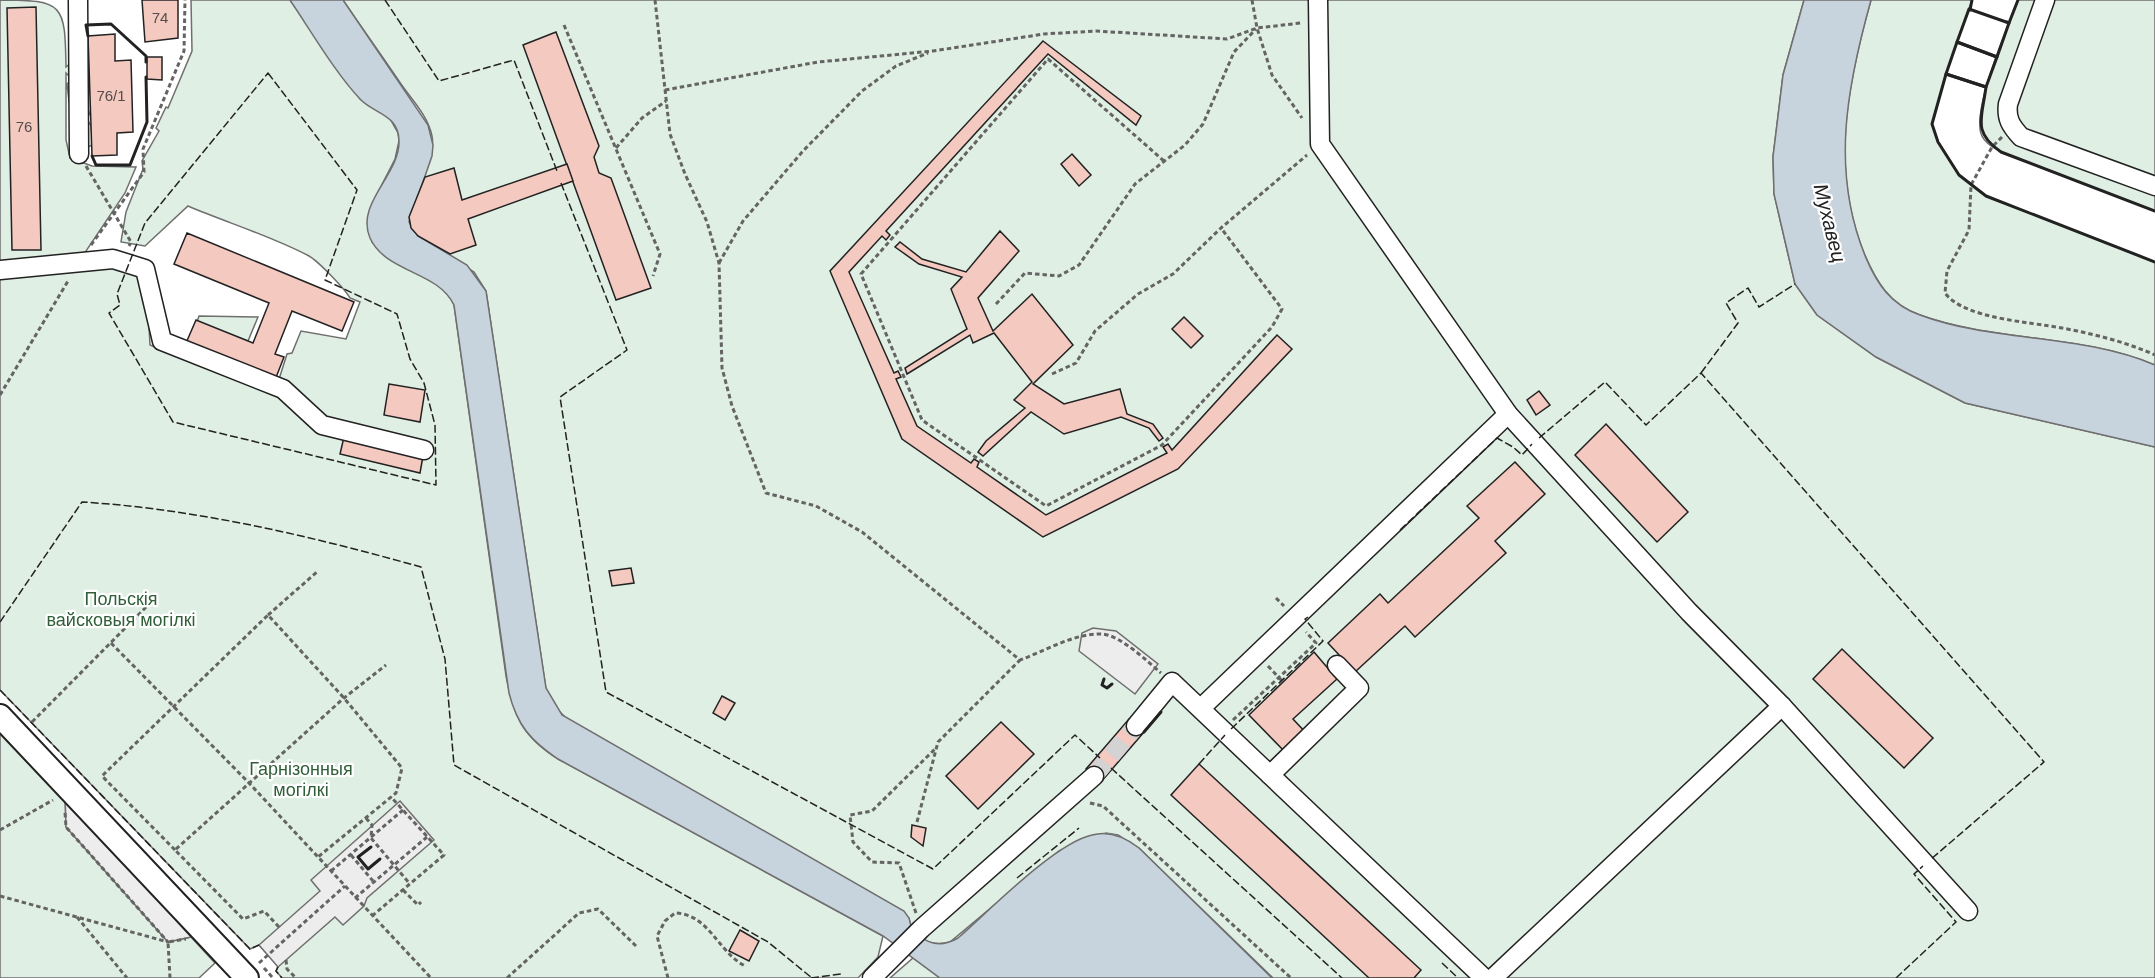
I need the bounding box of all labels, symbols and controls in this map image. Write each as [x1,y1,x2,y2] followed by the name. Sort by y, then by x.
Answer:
[152,9,168,26] house number: 74
[96,87,126,104] house number: 76/1
[16,118,32,135] house number: 76
[1810,181,1850,265] water label: Мухавец
[46,589,196,630] park label: Польскія вайсковыя могілкі
[249,759,353,800] park label: Гарнізонныя могілкі

